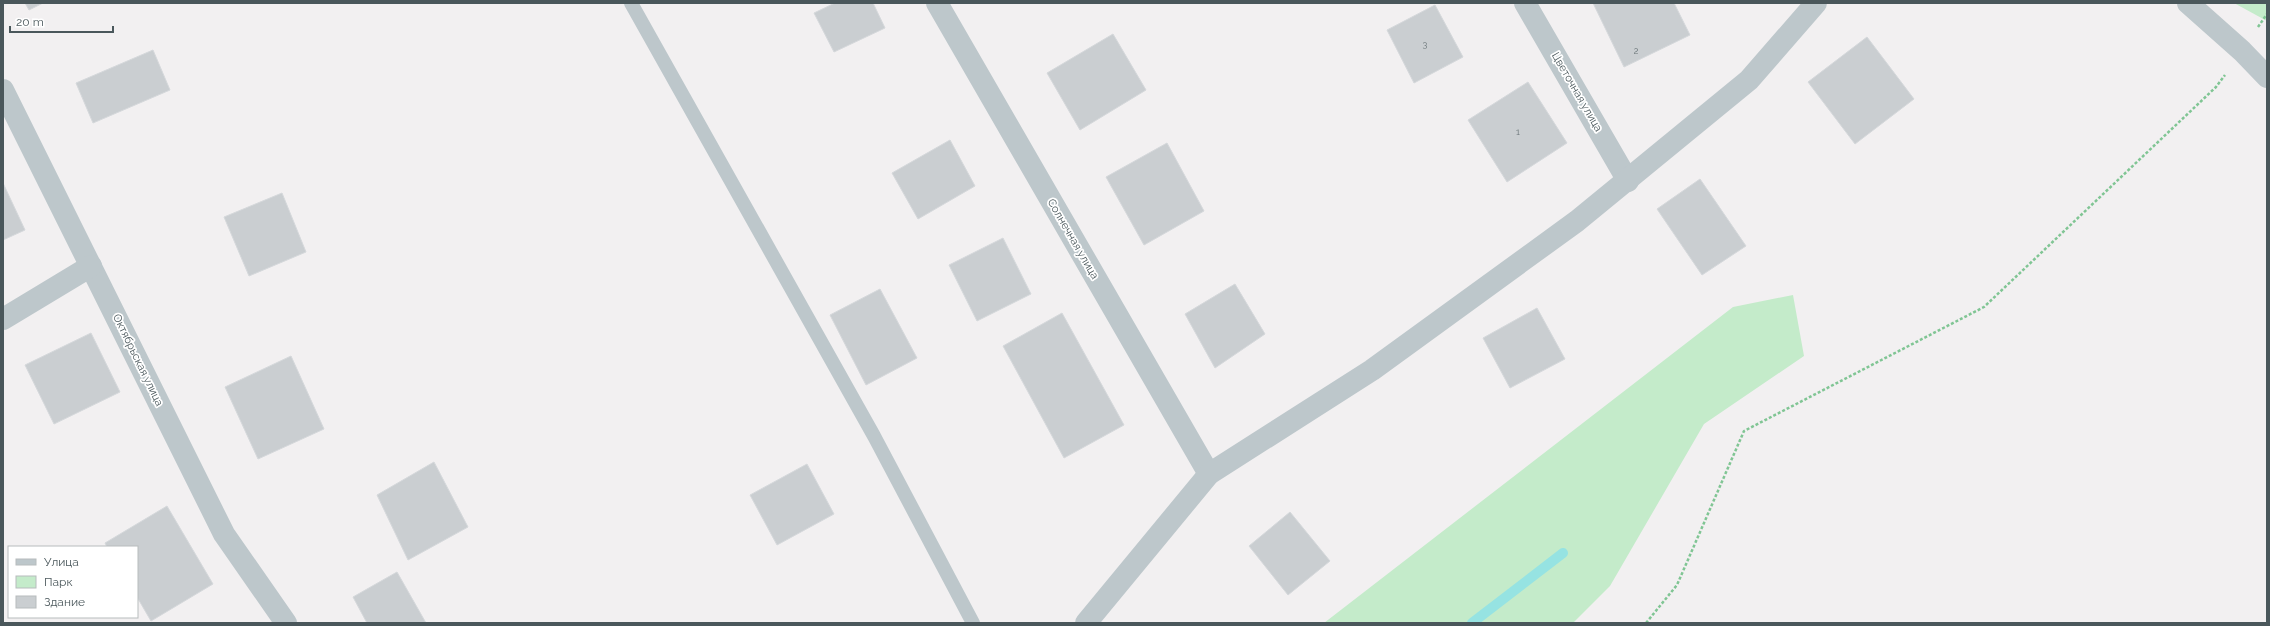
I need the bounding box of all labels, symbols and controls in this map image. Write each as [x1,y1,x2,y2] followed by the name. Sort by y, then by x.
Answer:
[10,8,113,34] scale bar
[16,15,44,29] text: 20 m
[1423,39,1428,49] house number: 3
[1634,46,1639,56] house number: 2
[1549,50,1605,134] street label: Цветочная улица
[1516,127,1520,137] house number: 1
[1045,197,1101,281] street label: Солнечная улица
[110,312,166,408] street label: Октябрьская улица
[8,546,138,618] legend
[44,555,79,569] text: Улица
[44,575,73,589] text: Парк
[44,595,85,609] text: Здание

